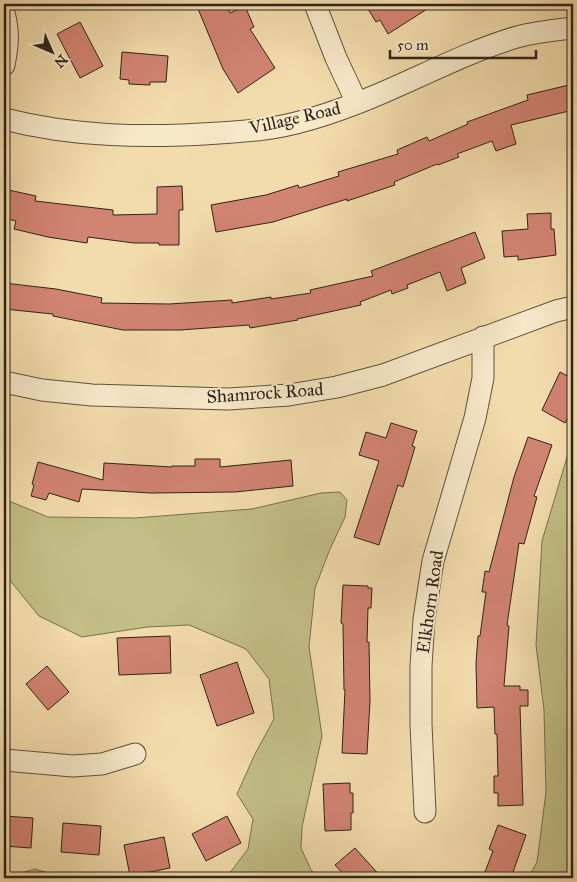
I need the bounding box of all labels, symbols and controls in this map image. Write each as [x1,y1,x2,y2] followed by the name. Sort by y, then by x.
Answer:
[28,28,78,78] north arrow
[390,28,536,60] scale bar
[397,36,429,54] text: 50 m
[51,51,71,71] text: N
[246,97,343,140] street label: Village Road
[206,378,324,408] street label: Shamrock Road
[412,549,448,655] street label: Elkhorn Road

